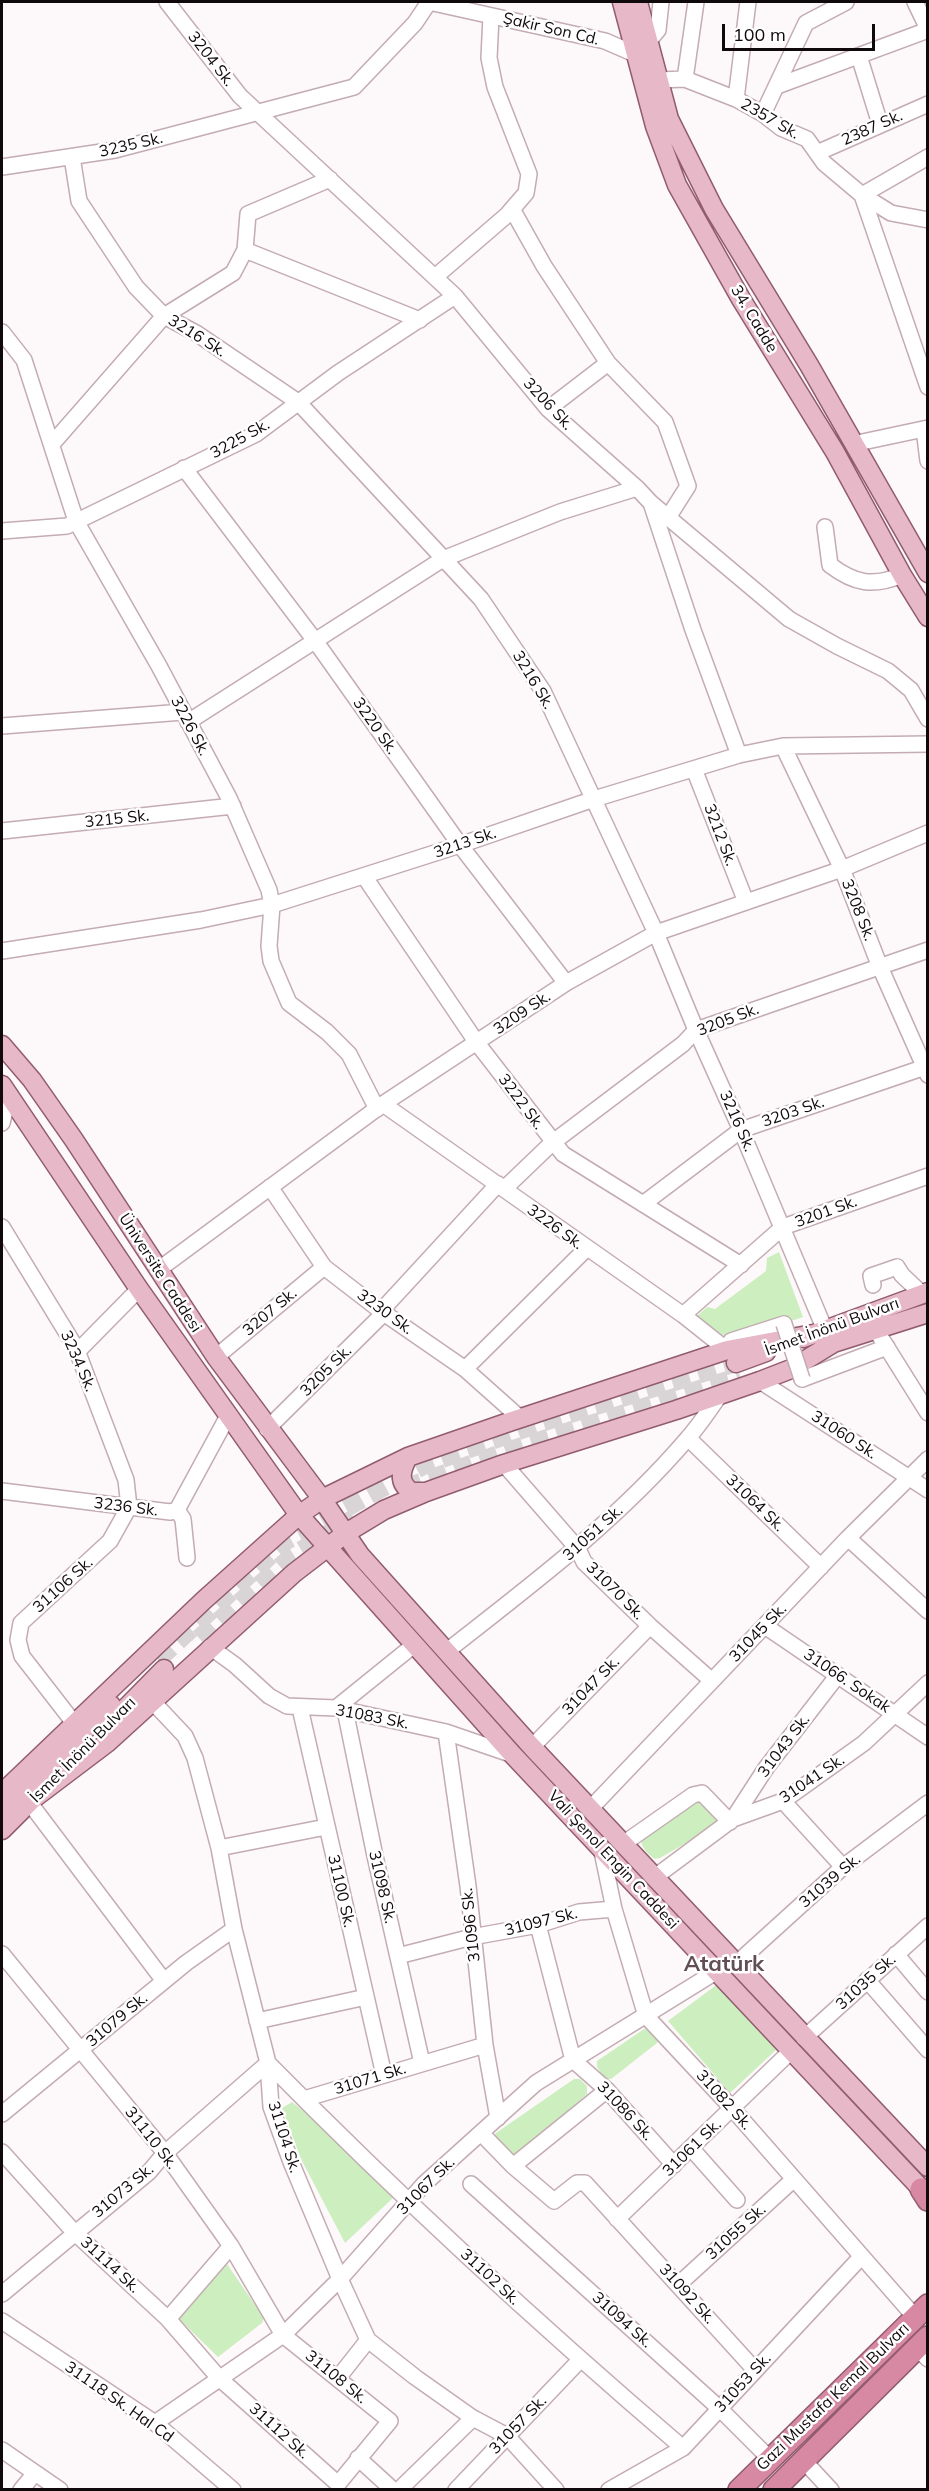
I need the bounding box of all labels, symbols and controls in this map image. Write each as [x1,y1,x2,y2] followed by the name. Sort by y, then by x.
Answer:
[501,9,601,49] street label: Şakir Son Cd.
[725,12,878,50] scale bar
[733,23,786,46] text: 100 m
[184,28,238,90] street label: 3204 Sk.
[737,95,803,143] street label: 2357 Sk.
[839,106,905,150] street label: 2387 Sk.
[97,128,165,162] street label: 3235 Sk.
[726,282,782,356] street label: 34. Cadde
[165,311,229,361] street label: 3216 Sk.
[519,374,577,434] street label: 3206 Sk.
[207,415,273,463] street label: 3225 Sk.
[508,647,558,713] street label: 3216 Sk.
[166,693,214,759] street label: 3226 Sk.
[349,694,401,758] street label: 3220 Sk.
[699,801,741,869] street label: 3212 Sk.
[84,806,150,832] street label: 3215 Sk.
[431,823,499,863] street label: 3213 Sk.
[837,876,879,944] street label: 3208 Sk.
[490,987,554,1039] street label: 3209 Sk.
[694,999,762,1041] street label: 3205 Sk.
[494,1070,548,1134] street label: 3222 Sk.
[715,1088,759,1154] street label: 3216 Sk.
[759,1092,827,1132] street label: 3203 Sk.
[792,1192,860,1232] street label: 3201 Sk.
[523,1200,587,1254] street label: 3226 Sk.
[114,1210,206,1336] street label: Üniversite Caddesi
[239,1284,301,1340] street label: 3207 Sk.
[353,1285,417,1339] street label: 3230 Sk.
[762,1294,902,1360] street label: İsmet İnönü Bulvarı
[56,1328,100,1394] street label: 3234 Sk.
[296,1341,356,1401] street label: 3205 Sk.
[808,1407,880,1463] street label: 31060 Sk.
[722,1470,788,1536] street label: 31064 Sk.
[93,1494,159,1520] street label: 3236 Sk.
[559,1501,627,1565] street label: 31051 Sk.
[29,1553,97,1617] street label: 31106 Sk.
[582,1558,648,1624] street label: 31070 Sk.
[725,1600,791,1666] street label: 31045 Sk.
[800,1645,894,1717] street label: 31066. Sokak
[558,1653,624,1719] street label: 31047 Sk.
[26,1693,140,1807] street label: İsmet İnönü Bulvarı
[334,1700,410,1734] street label: 31083 Sk.
[754,1711,814,1781] street label: 31043 Sk.
[776,1750,848,1808] street label: 31041 Sk.
[544,1787,682,1933] street label: Vali Şenol Engin Caddesi
[364,1849,400,1925] street label: 31098 Sk.
[795,1850,865,1912] street label: 31039 Sk.
[323,1853,359,1929] street label: 31100 Sk.
[458,1887,484,1963] street label: 31096 Sk.
[503,1904,579,1940] street label: 31097 Sk.
[832,1950,900,2014] street label: 31035 Sk.
[684,1951,764,1977] district label: Atatürk
[82,1989,152,2051] street label: 31079 Sk.
[332,2059,408,2099] street label: 31071 Sk.
[692,2066,756,2134] street label: 31082 Sk.
[593,2077,657,2145] street label: 31086 Sk.
[263,2099,305,2175] street label: 31104 Sk.
[121,2103,181,2173] street label: 31110 Sk.
[659,2115,725,2181] street label: 31061 Sk.
[393,2153,459,2219] street label: 31067 Sk.
[88,2160,158,2222] street label: 31073 Sk.
[702,2200,770,2264] street label: 31055 Sk.
[76,2233,144,2297] street label: 31114 Sk.
[456,2245,524,2309] street label: 31102 Sk.
[655,2260,719,2328] street label: 31092 Sk.
[588,2288,656,2352] street label: 31094 Sk.
[753,2319,913,2475] street label: Gazi Mustafa Kemal Bulvarı
[301,2346,371,2408] street label: 31108 Sk.
[711,2349,775,2417] street label: 31053 Sk.
[61,2357,177,2447] street label: 31118 Sk. Hal Cd
[485,2392,551,2458] street label: 31057 Sk.
[245,2399,313,2463] street label: 31112 Sk.

